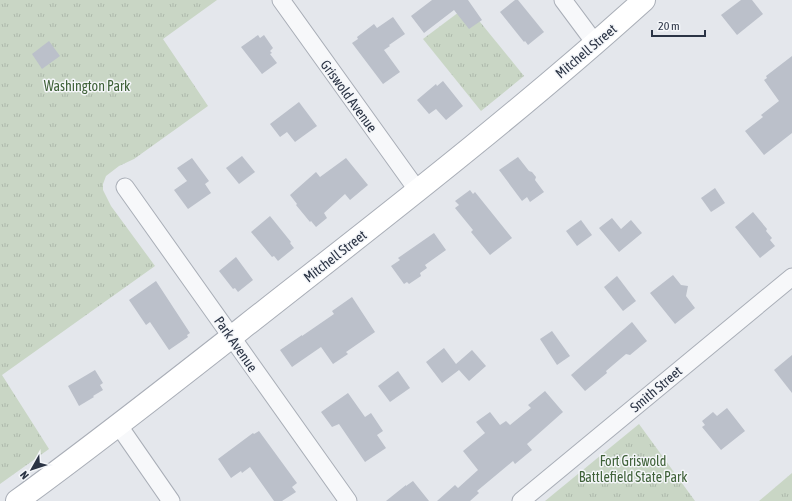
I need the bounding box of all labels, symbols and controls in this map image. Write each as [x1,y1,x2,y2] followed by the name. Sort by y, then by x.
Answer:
[652,12,705,38] scale bar
[658,19,680,33] text: 20 m
[552,21,620,81] street label: Mitchell Street
[317,57,381,135] street label: Griswold Avenue
[44,78,130,94] park label: Washington Park
[301,227,369,285] street label: Mitchell Street
[211,313,261,375] street label: Park Avenue
[627,363,685,415] street label: Smith Street
[12,449,52,489] north arrow
[579,453,687,485] park label: Fort Griswold Battlefield State Park
[18,469,31,482] text: N

